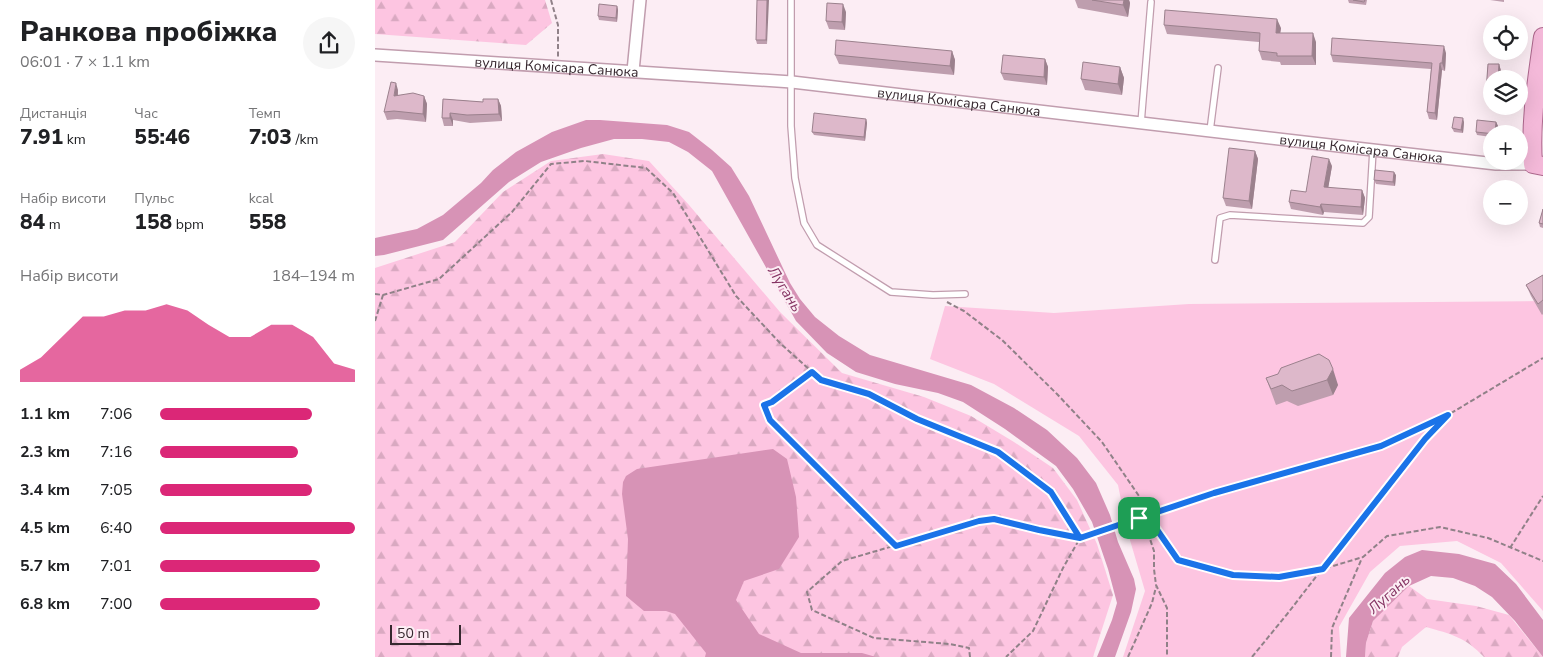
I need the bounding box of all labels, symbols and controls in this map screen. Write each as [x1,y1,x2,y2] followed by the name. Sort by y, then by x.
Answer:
[20,13,278,51] text: Ранкова пробіжка
[1483,15,1528,225] map controls
[1483,15,1528,60] button: locate
[303,17,355,69] button: share
[20,51,150,73] text: 06:01 · 7 × 1.1 km
[474,52,639,82] street label: вулиця Комісара Санюка
[1483,70,1528,115] button: layers
[876,83,1042,121] street label: вулиця Комісара Санюка
[20,104,87,123] text: Дистанція
[134,104,158,123] text: Час
[249,104,281,123] text: Темп
[20,123,63,151] text: 7.91
[134,123,190,151] text: 55:46
[249,123,292,151] text: 7:03
[1483,125,1528,170] button: +
[63,130,86,149] text: km
[292,130,318,149] text: /km
[1279,130,1444,167] street label: вулиця Комісара Санюка
[1483,180,1528,225] button: −
[20,189,106,208] text: Набір висоти
[134,189,174,208] text: Пульс
[249,189,273,208] text: kcal
[20,208,45,236] text: 84
[134,208,172,236] text: 158
[249,208,286,236] text: 558
[45,215,61,234] text: m
[172,215,204,234] text: bpm
[763,261,807,316] water label: Лугань
[20,265,119,287] text: Набір висоти
[272,265,355,287] text: 184–194 m
[20,403,70,425] text: 1.1 km
[100,403,132,425] text: 7:06
[20,441,70,463] text: 2.3 km
[100,441,132,463] text: 7:16
[20,479,70,501] text: 3.4 km
[100,479,132,501] text: 7:05
[1118,497,1160,539] pin
[1125,504,1153,532] icon: arrive
[20,517,70,539] text: 4.5 km
[100,517,132,539] text: 6:40
[20,555,70,577] text: 5.7 km
[100,555,132,577] text: 7:01
[1363,570,1414,619] water label: Лугань
[20,593,70,615] text: 6.8 km
[100,593,132,615] text: 7:00
[390,622,461,645] scale bar
[397,624,429,643] text: 50 m

